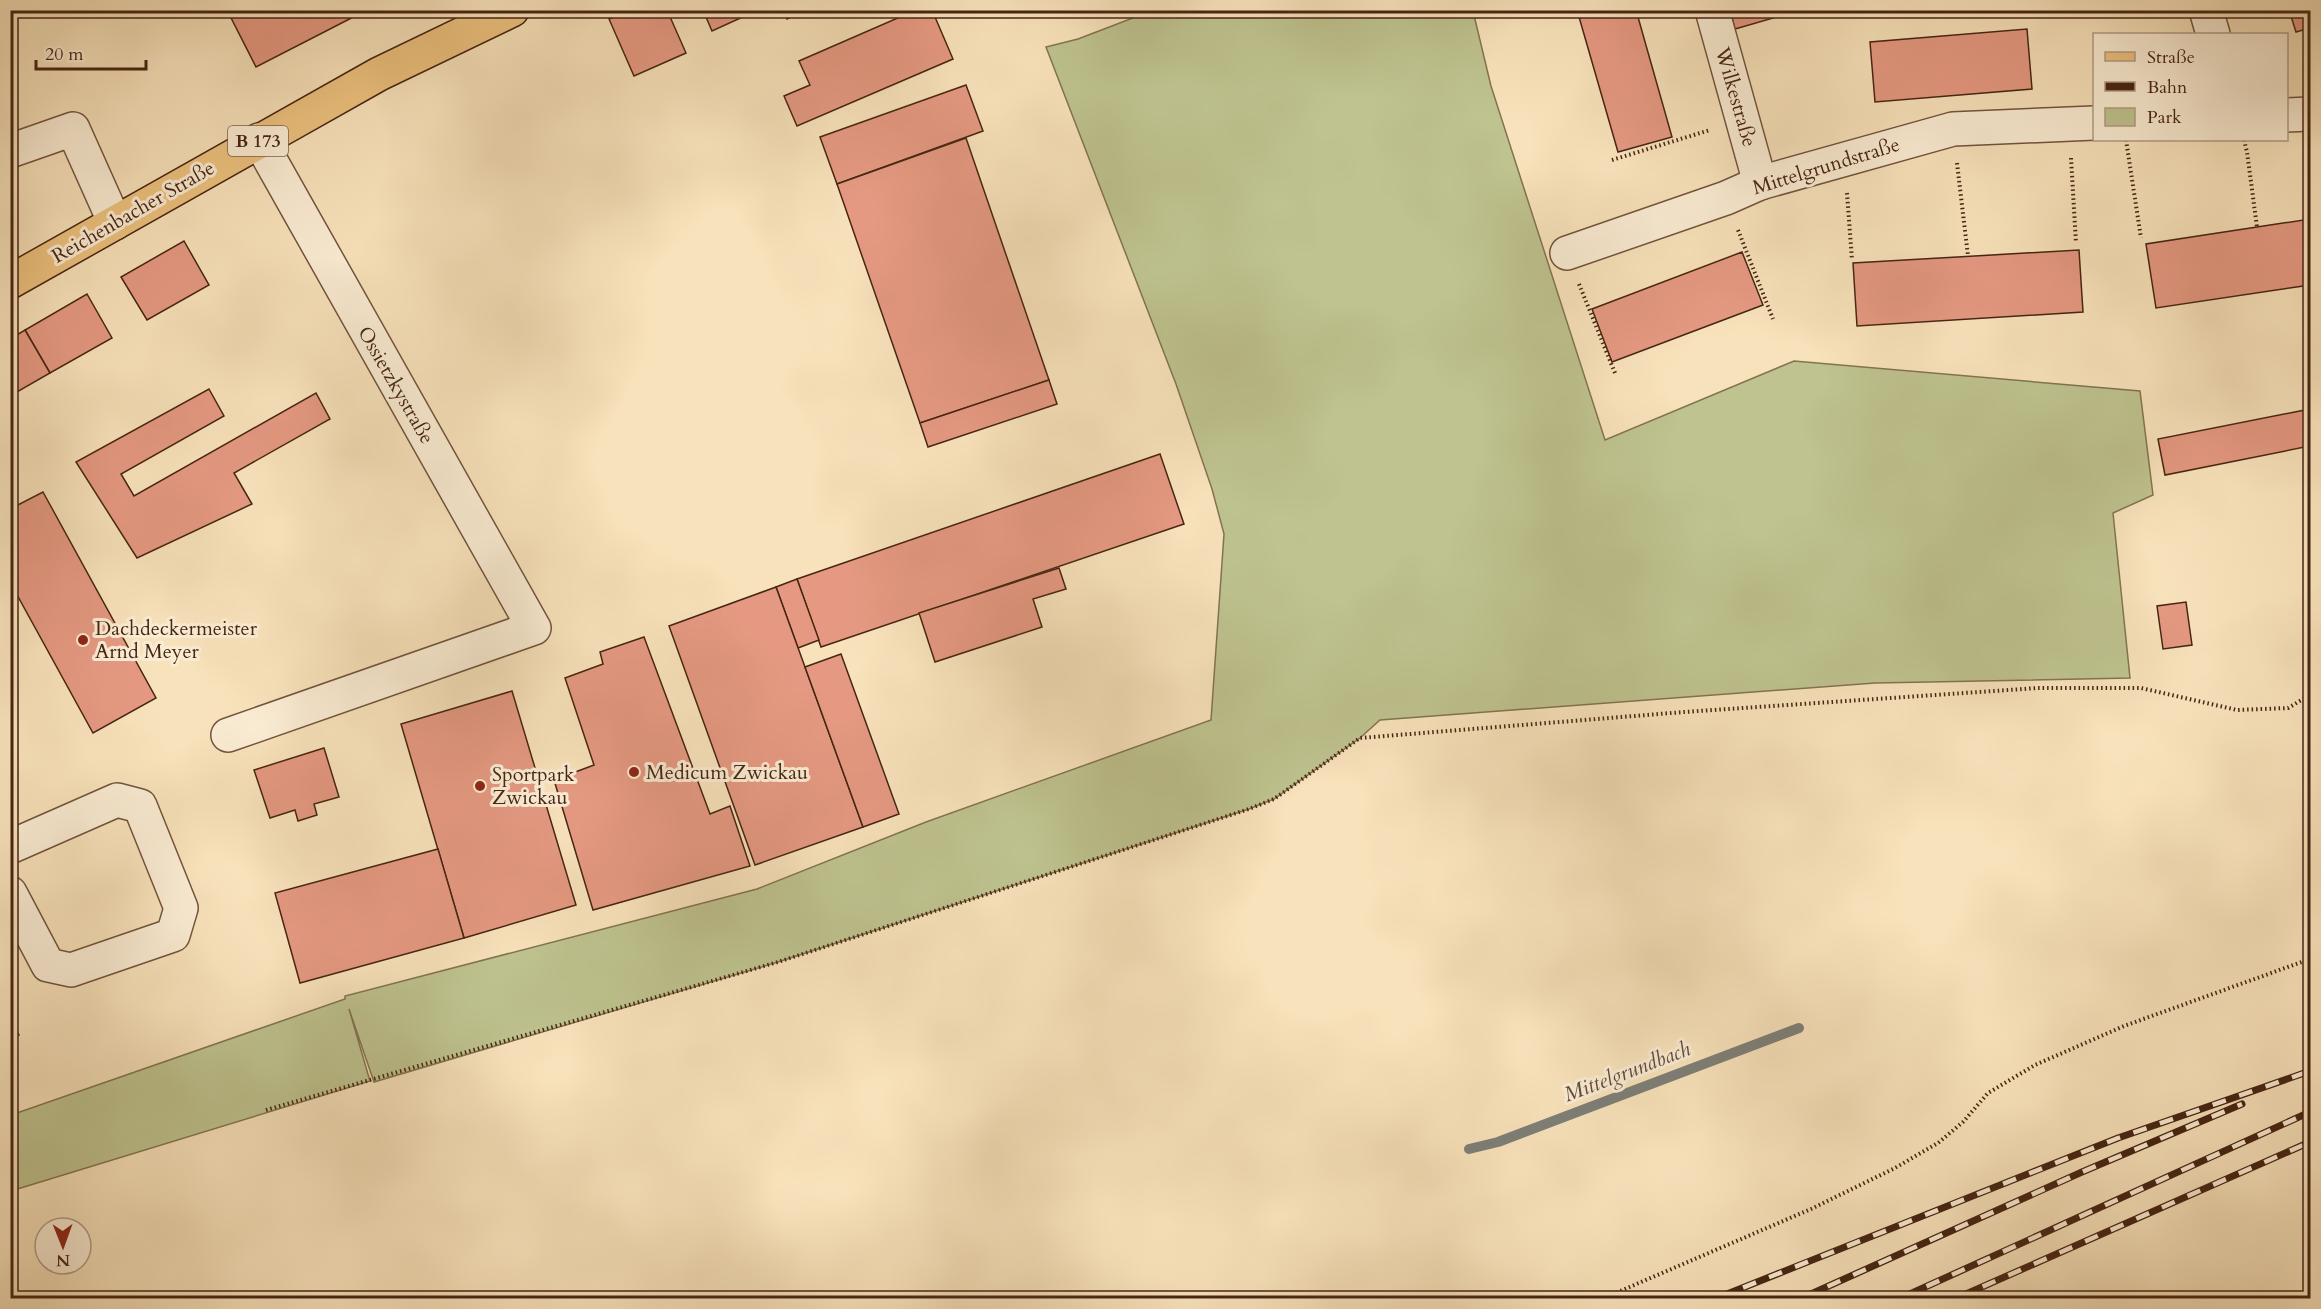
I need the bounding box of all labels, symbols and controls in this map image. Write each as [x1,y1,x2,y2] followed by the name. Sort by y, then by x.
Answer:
[36,33,146,71] scale bar
[2093,33,2288,141] legend
[45,42,84,67] text: 20 m
[1709,43,1763,150] street label: Wilkestraße
[2147,45,2195,70] text: Straße
[2147,75,2188,100] text: Bahn
[2147,105,2182,130] text: Park
[228,126,288,156] road number: B 173
[1749,131,1903,201] street label: Mittelgrundstraße
[47,154,219,270] street label: Reichenbacher Straße
[351,321,441,449] street label: Ossietzkystraße
[95,615,258,665] place label: Dachdeckermeister Arnd Meyer
[76,633,90,647] marker: Dachdeckermeister Arnd Meyer
[646,759,808,786] place label: Medicum Zwickau
[492,761,575,811] place label: Sportpark Zwickau
[627,765,641,779] marker: Medicum Zwickau
[473,779,487,793] marker: Sportpark Zwickau
[1559,1035,1695,1109] water label: Mittelgrundbach
[33,1216,93,1276] north arrow
[56,1249,70,1271] text: N

